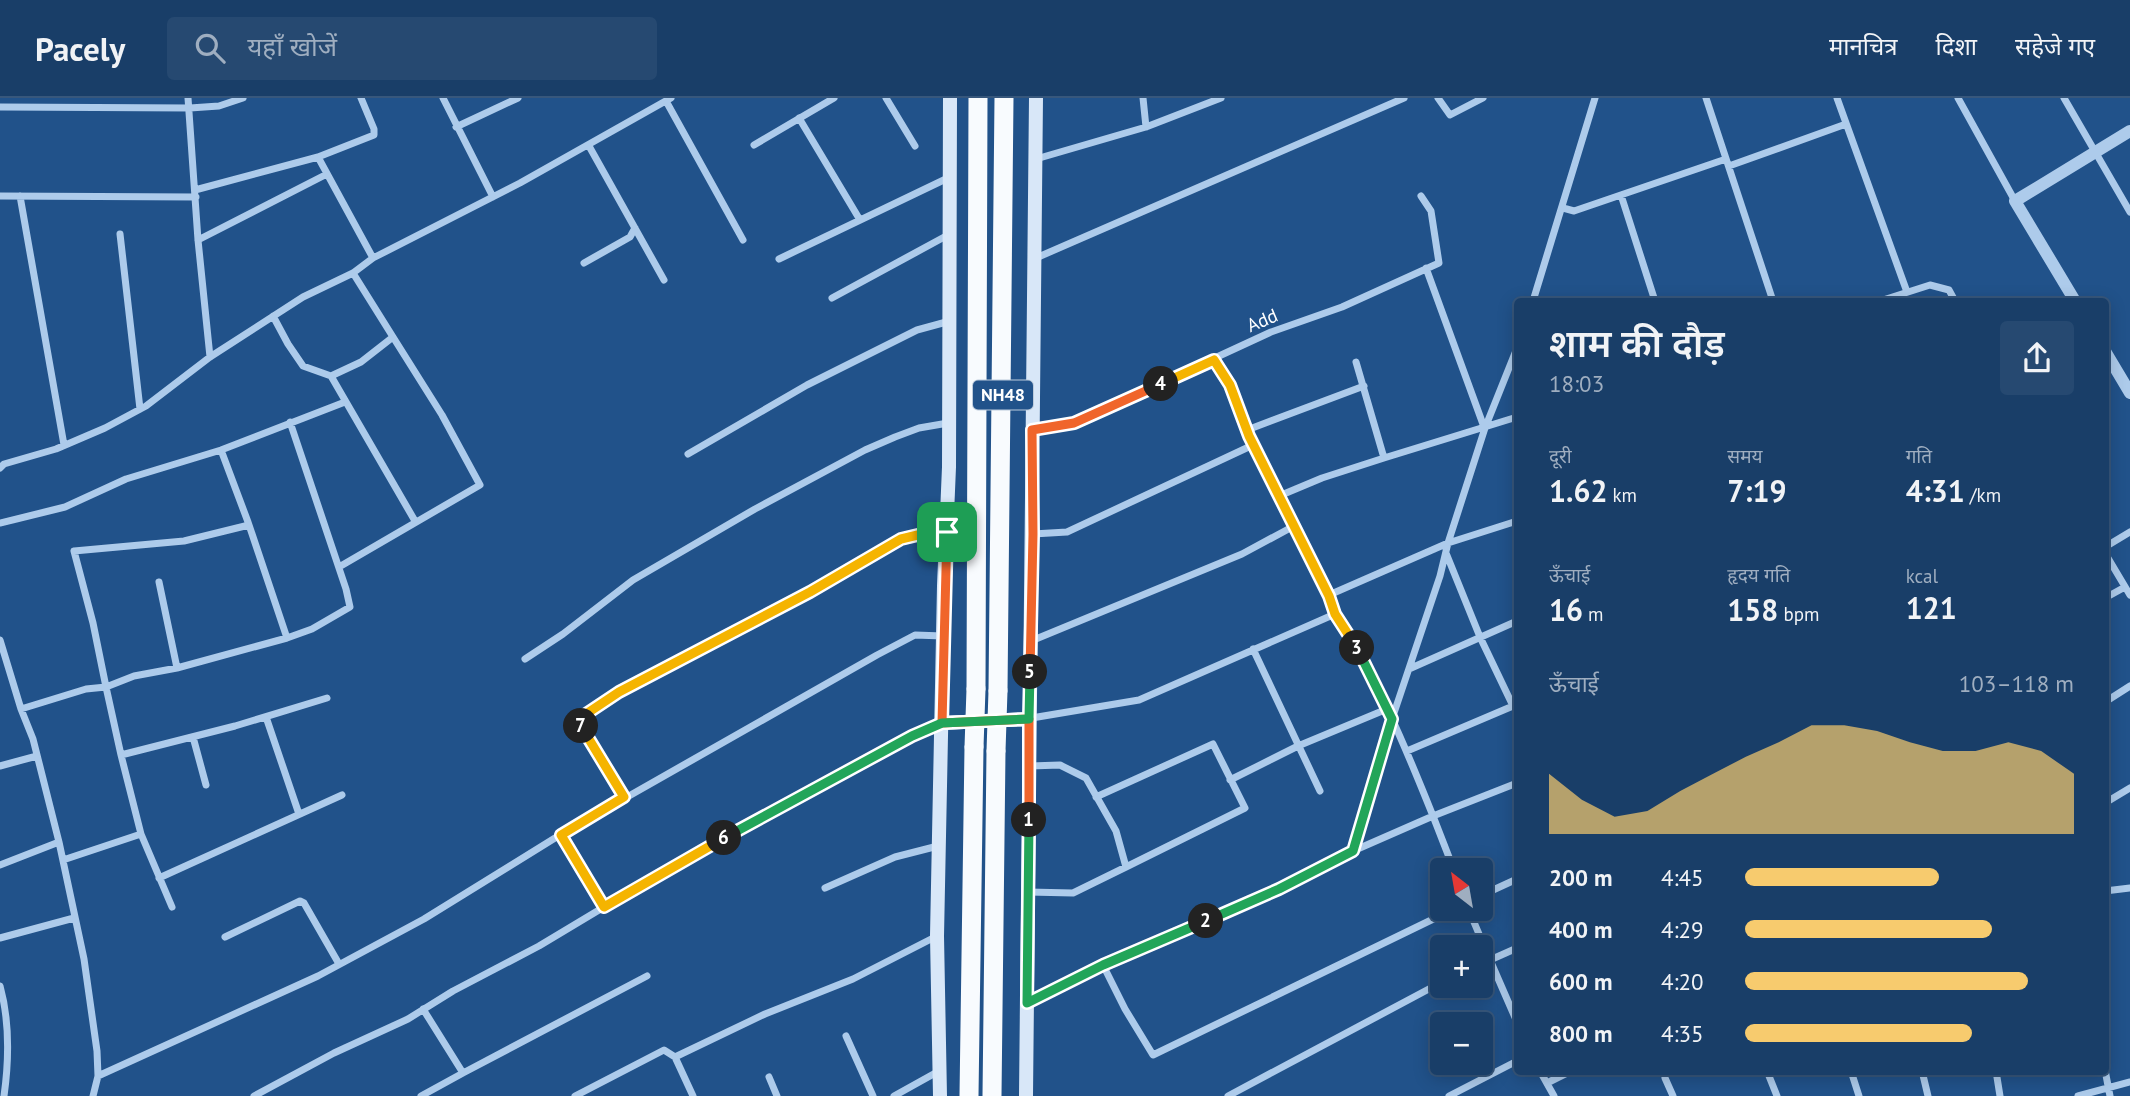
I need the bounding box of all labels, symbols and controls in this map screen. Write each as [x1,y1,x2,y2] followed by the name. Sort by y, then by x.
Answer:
[167,17,657,80] search box
[35,27,125,70] text: Pacely
[191,29,229,67] icon: search
[247,30,337,63] text: यहाँ खोजें
[1829,31,1898,62] text: मानचित्र
[1936,31,1977,62] text: दिशा
[2015,31,2095,62] text: सहेजे गए
[1243,303,1281,337] street label: Add
[1549,318,1725,367] text: शाम की दौड़
[2000,321,2074,395] button: share
[1144,366,1178,402] pin: 4
[1549,369,1604,398] text: 18:03
[1155,371,1166,395] text: 4
[973,380,1033,410] road number: NH48
[1549,444,1572,468] text: दूरी
[1727,444,1763,468] text: समय
[1906,444,1932,468] text: गति
[1549,471,1607,510] text: 1.62
[1727,471,1786,510] text: 7:19
[1906,471,1965,510] text: 4:31
[1607,483,1637,507] text: km
[1965,483,2001,507] text: /km
[917,502,977,562] pin
[928,513,966,551] icon: arrive
[1549,563,1590,587] text: ऊँचाई
[1727,563,1790,587] text: हृदय गति
[1906,564,1938,588] text: kcal
[1906,588,1957,627] text: 121
[1549,590,1583,629] text: 16
[1727,590,1778,629] text: 158
[1583,602,1604,626] text: m
[1778,602,1819,626] text: bpm
[1340,630,1374,666] pin: 3
[1351,635,1362,659] text: 3
[1012,654,1048,690] pin: 5
[1024,659,1035,683] text: 5
[1549,669,1599,698] text: ऊँचाई
[1959,669,2074,698] text: 103–118 m
[564,708,598,744] pin: 7
[575,713,586,737] text: 7
[1012,802,1046,838] pin: 1
[1023,807,1034,831] text: 1
[706,820,742,856] pin: 6
[718,825,729,849] text: 6
[1430,858,1493,920] north arrow
[1430,858,1493,1075] map controls
[1549,863,1612,892] text: 200 m
[1661,863,1704,892] text: 4:45
[1188,904,1224,938] pin: 2
[1200,908,1211,932] text: 2
[1549,915,1612,944] text: 400 m
[1661,915,1704,944] text: 4:29
[1430,935,1493,998] button: +
[1549,967,1612,996] text: 600 m
[1661,967,1704,996] text: 4:20
[1430,1012,1493,1075] button: −
[1549,1019,1612,1048] text: 800 m
[1661,1019,1704,1048] text: 4:35

